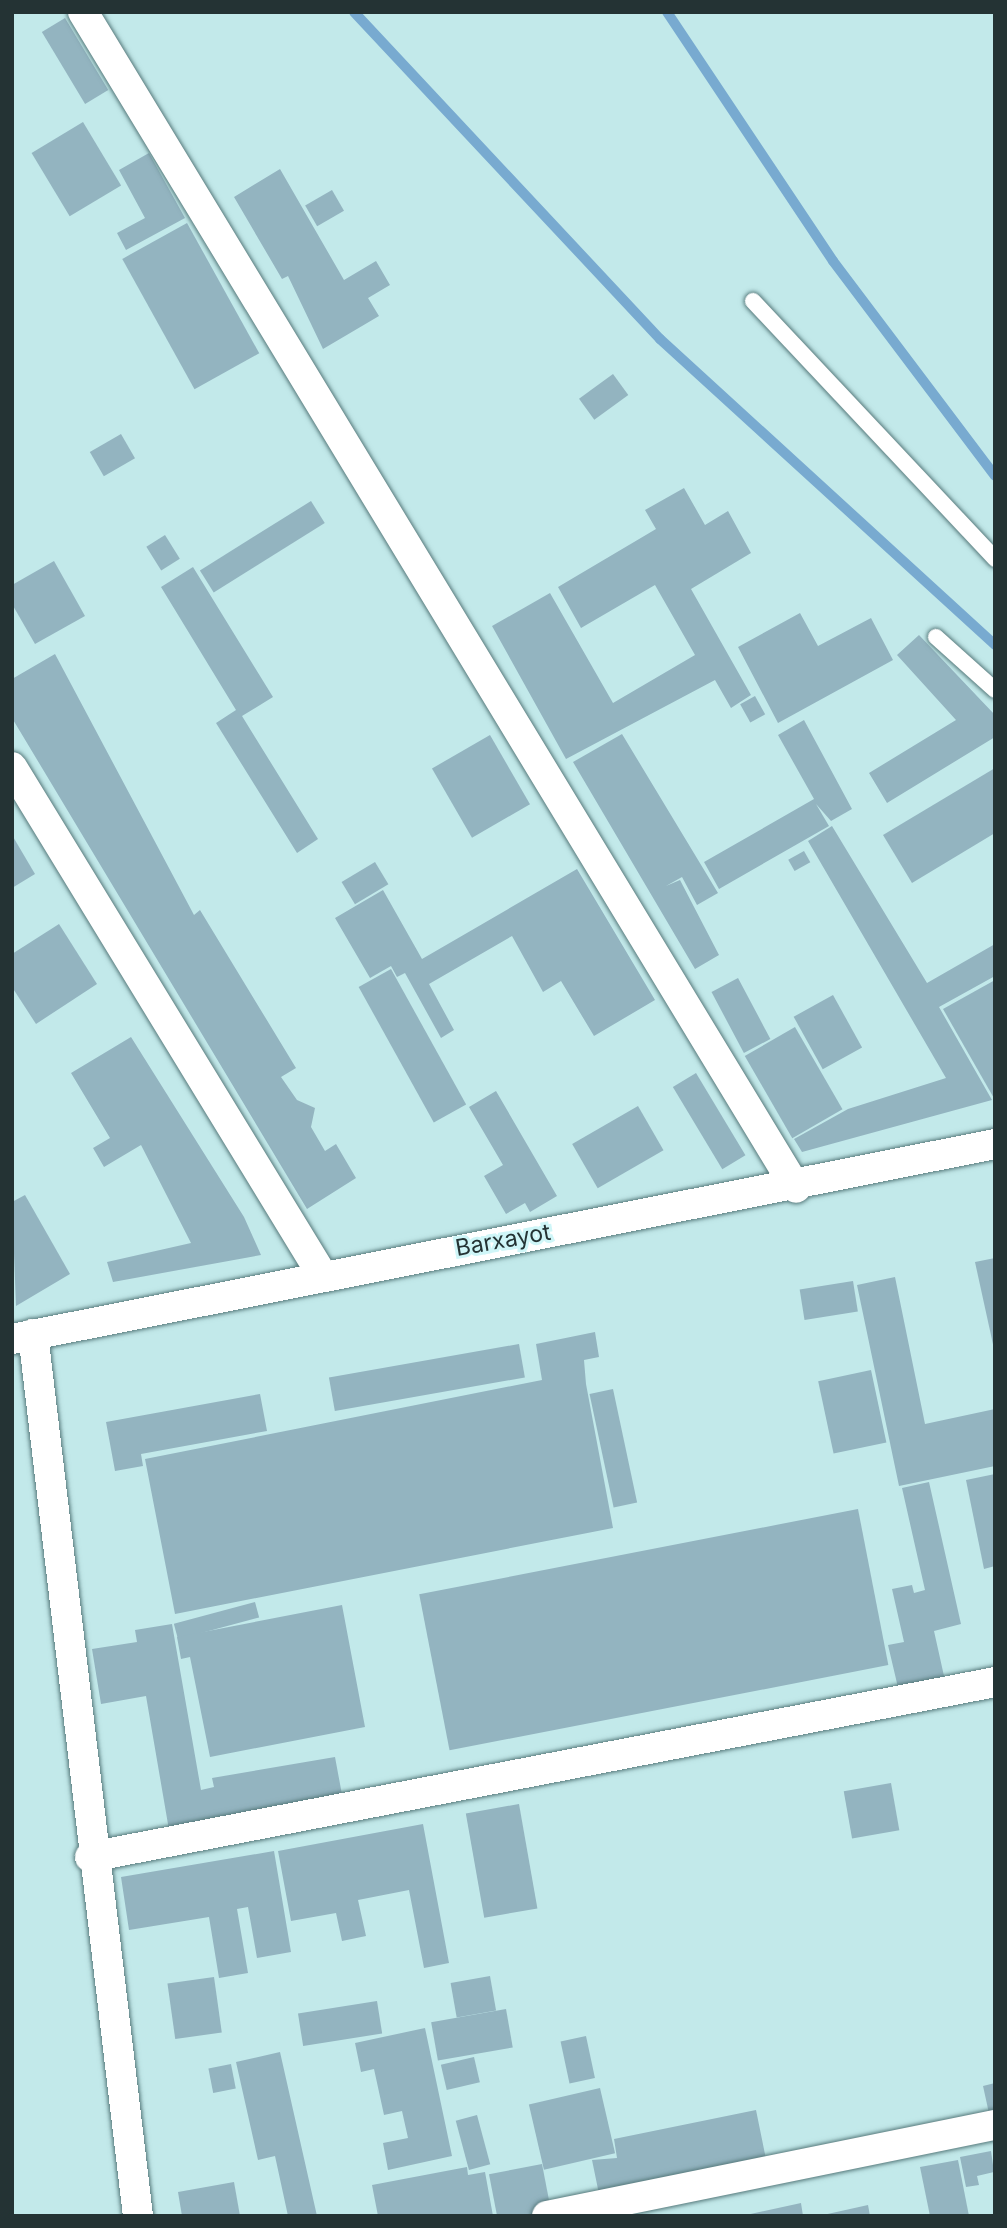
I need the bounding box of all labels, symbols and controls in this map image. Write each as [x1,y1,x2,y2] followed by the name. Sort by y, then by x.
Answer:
[453,1218,553,1262] street label: Barxayot

